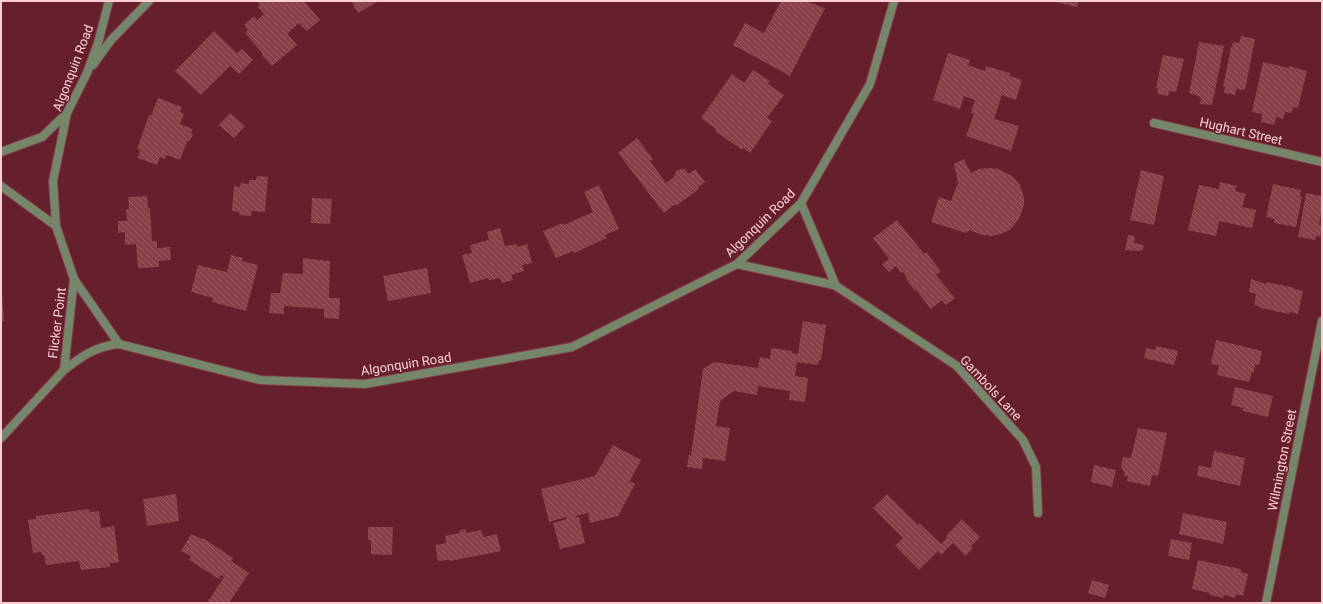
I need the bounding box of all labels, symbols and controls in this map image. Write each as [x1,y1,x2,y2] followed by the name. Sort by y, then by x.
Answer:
[50,23,96,113] street label: Algonquin Road
[1198,114,1284,148] street label: Hughart Street
[722,186,798,260] street label: Algonquin Road
[45,287,69,359] street label: Flicker Point
[360,349,452,379] street label: Algonquin Road
[957,352,1025,424] street label: Gambols Lane
[1265,408,1299,512] street label: Wilmington Street

